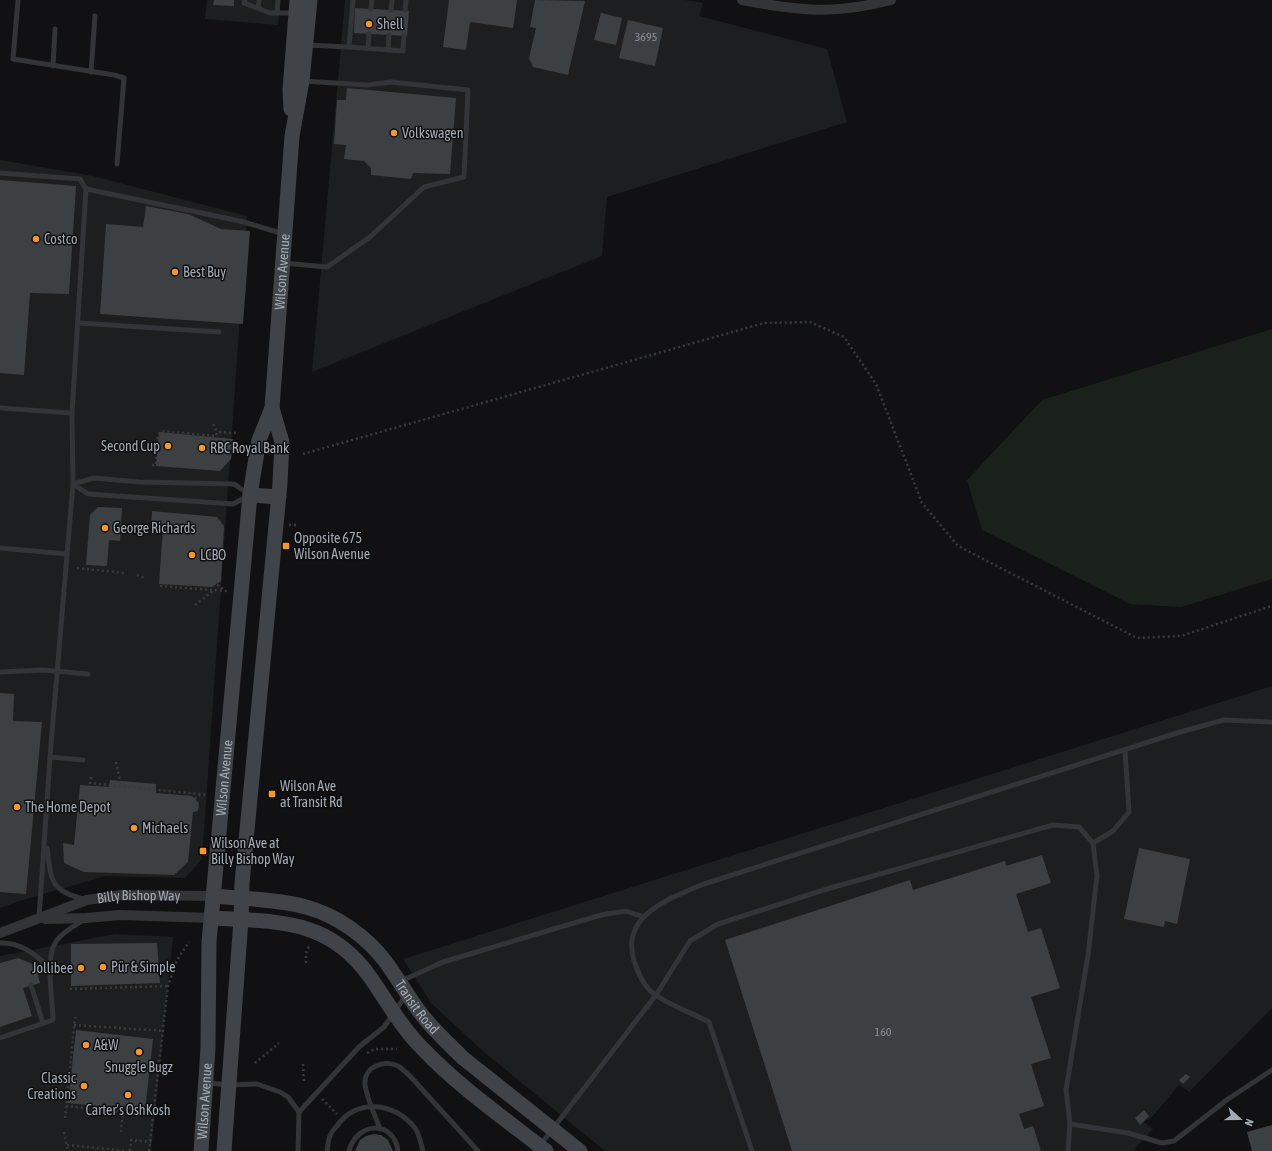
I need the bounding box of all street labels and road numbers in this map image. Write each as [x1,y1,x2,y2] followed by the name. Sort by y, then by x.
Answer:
[271,233,293,310] street label: Wilson Avenue
[213,739,235,817] street label: Wilson Avenue
[96,887,181,906] street label: Billy Bishop Way
[392,977,442,1037] street label: Transit Road
[194,1063,215,1140] street label: Wilson Avenue

